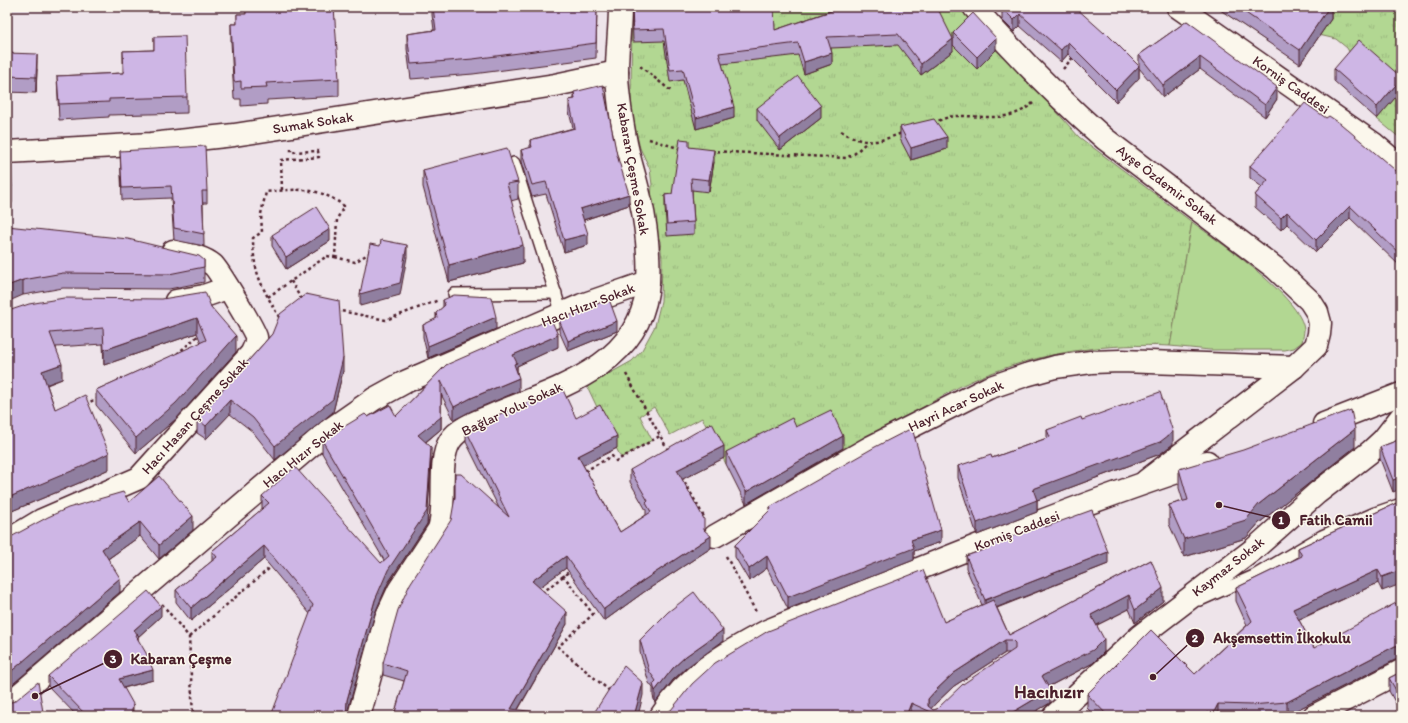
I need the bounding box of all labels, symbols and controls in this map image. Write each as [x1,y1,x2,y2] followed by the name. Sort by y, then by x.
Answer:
[1249,52,1333,118] street label: Korniş Caddesi
[613,101,653,237] street label: Kabaran Çeşme Sokak
[272,108,355,138] street label: Sumak Sokak
[1113,141,1222,229] street label: Ayşe Özdemir Sokak
[539,279,638,331] street label: Hacı Hızır Sokak
[138,354,252,478] street label: Hacı Hasan Çeşme Sokak
[906,376,1007,436] street label: Hayri Acar Sokak
[459,378,565,440] street label: Bağlar Yolu Sokak
[259,416,347,492] street label: Hacı Hızır Sokak
[1271,506,1380,533] callout: Fatih Camii
[972,507,1062,555] street label: Korniş Caddesi
[1299,511,1373,529] text: Fatih Camii
[1278,513,1284,527] text: 1
[1188,533,1268,601] street label: Kaymaz Sokak
[1185,624,1358,651] callout: Akşemsettin İlkokulu
[1212,629,1351,648] text: Akşemsettin İlkokulu
[1192,631,1199,645] text: 2
[103,645,240,672] callout: Kabaran Çeşme
[130,650,232,669] text: Kabaran Çeşme
[110,652,117,666] text: 3
[1014,681,1084,703] district label: Hacıhızır

